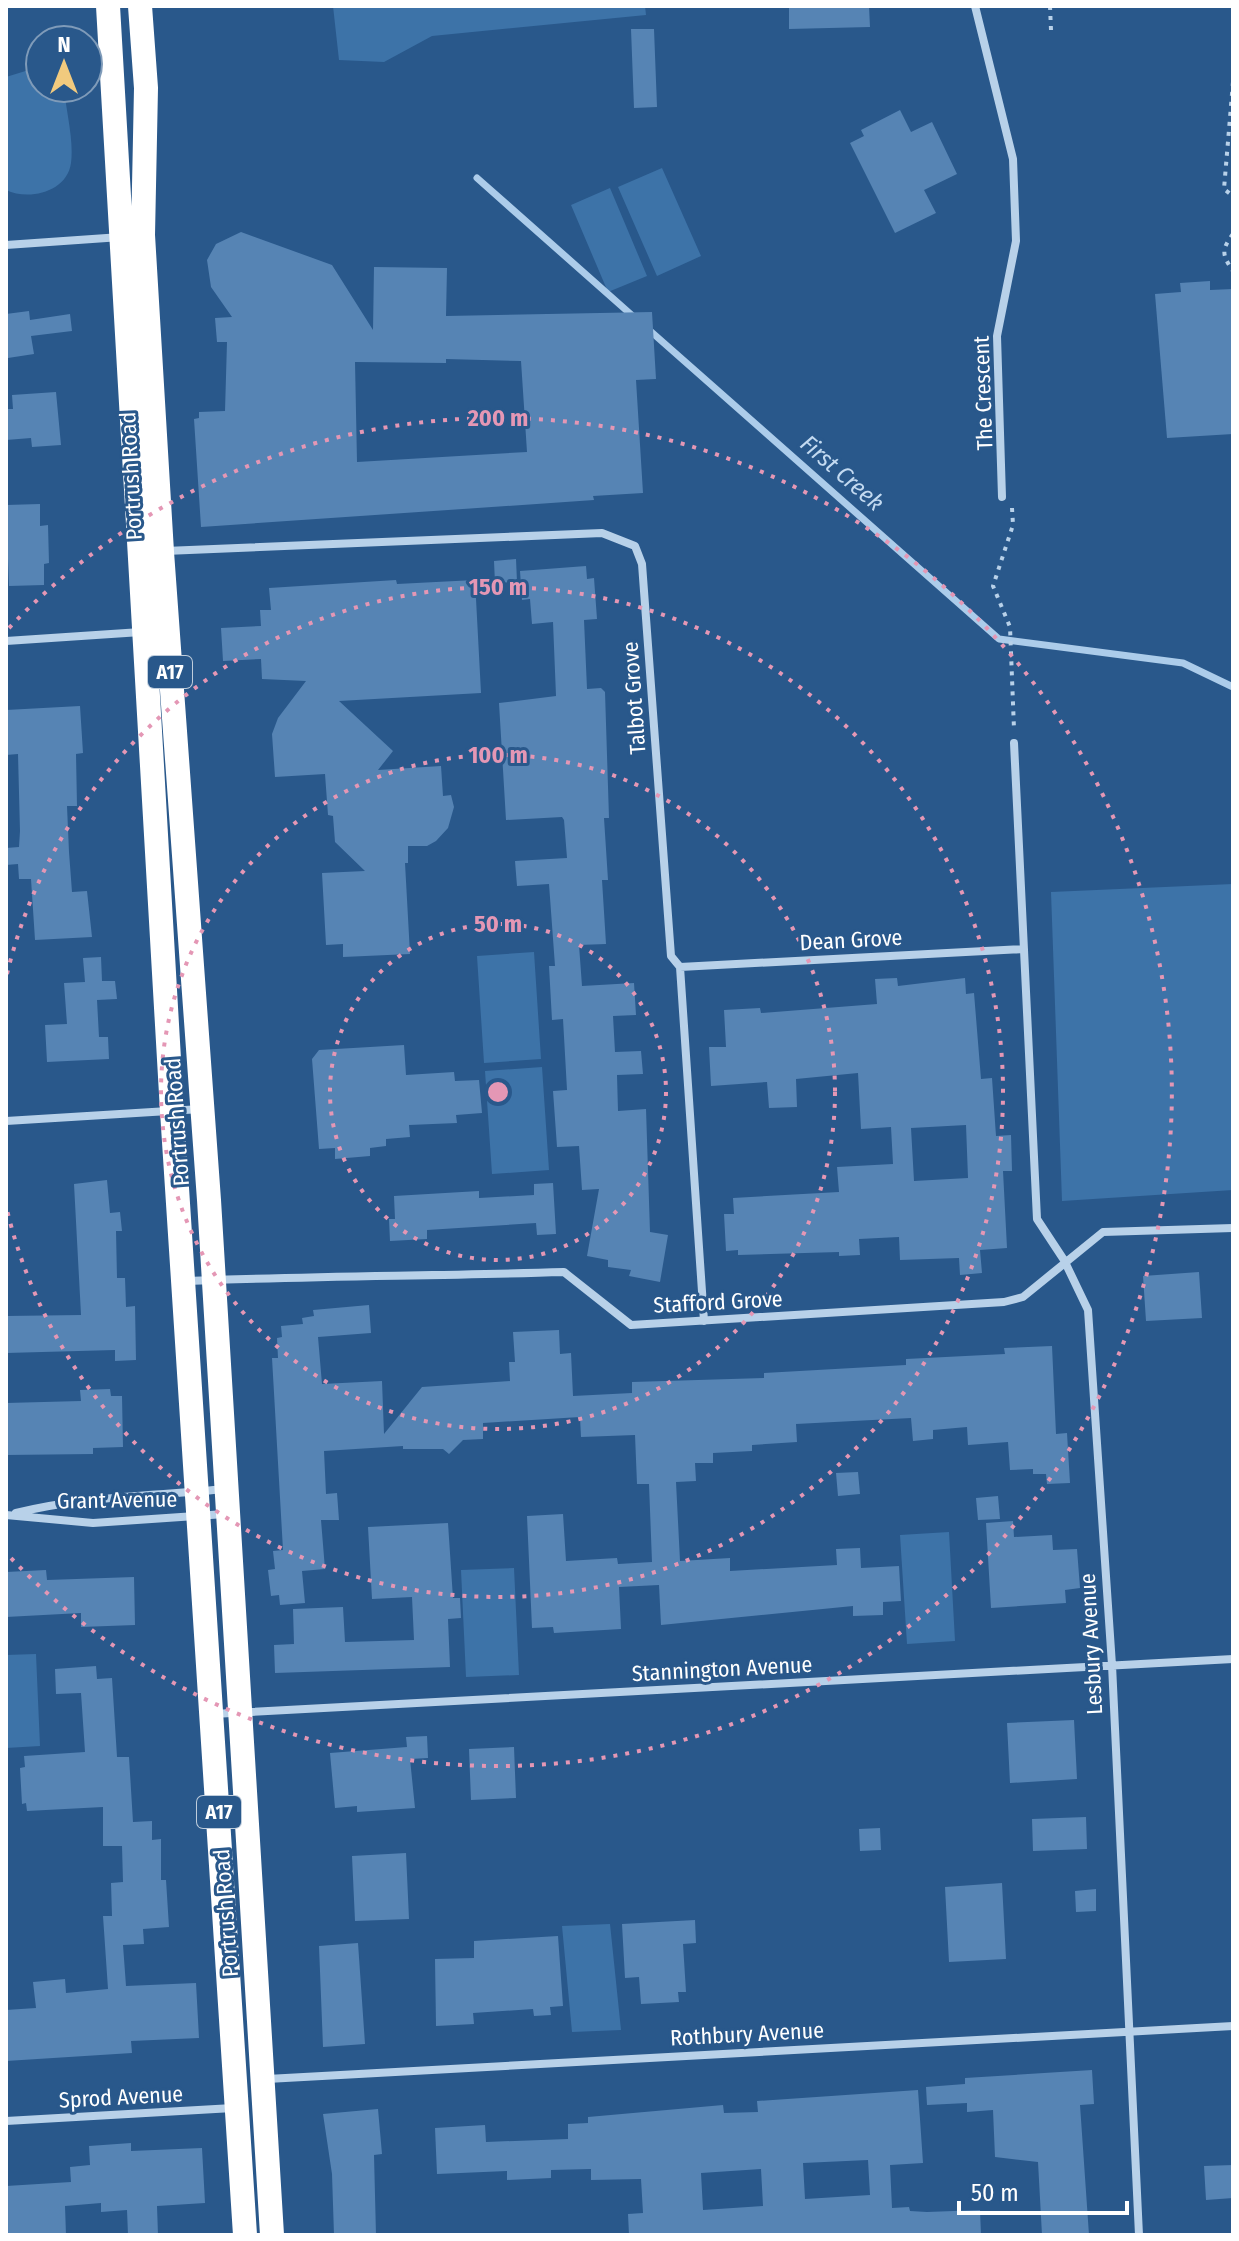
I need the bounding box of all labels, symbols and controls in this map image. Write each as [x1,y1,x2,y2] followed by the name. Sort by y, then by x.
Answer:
[24,24,104,104] north arrow
[57,31,71,58] text: N
[967,334,998,451] street label: The Crescent
[467,404,528,432] text: 200 m
[114,411,148,541] street label: Portrush Road
[795,429,889,517] water label: First Creek
[469,573,527,601] text: 150 m
[617,641,651,755] street label: Talbot Grove
[148,656,192,688] road number: A17
[468,741,528,769] text: 100 m
[474,910,522,938] text: 50 m
[799,924,903,956] street label: Dean Grove
[159,1057,195,1187] street label: Portrush Road
[484,1078,512,1106] centre of rings
[653,1285,783,1319] street label: Stafford Grove
[57,1485,177,1515] street label: Grant Avenue
[1074,1573,1108,1715] street label: Lesbury Avenue
[631,1651,813,1687] street label: Stannington Avenue
[197,1796,241,1828] road number: A17
[208,1848,244,1978] street label: Portrush Road
[669,2016,825,2052] street label: Rothbury Avenue
[58,2080,184,2114] street label: Sprod Avenue
[959,2165,1127,2215] scale bar
[971,2179,1019,2207] text: 50 m

